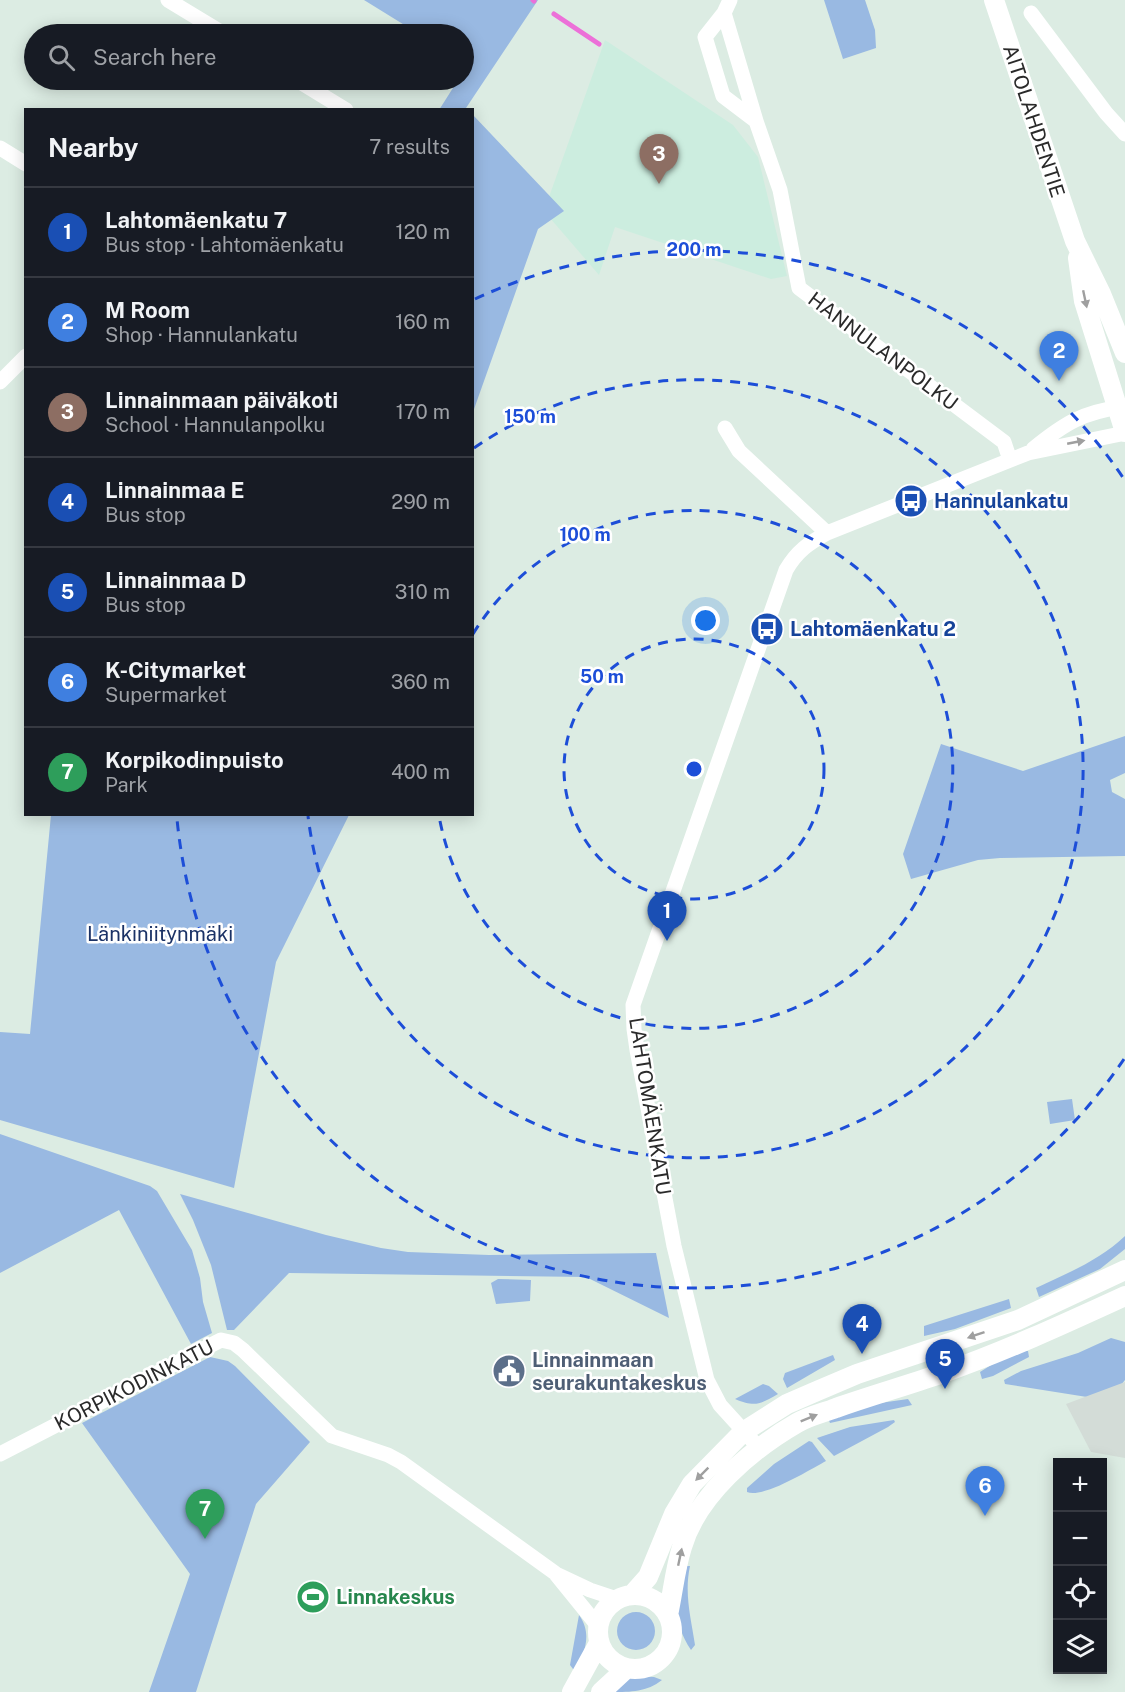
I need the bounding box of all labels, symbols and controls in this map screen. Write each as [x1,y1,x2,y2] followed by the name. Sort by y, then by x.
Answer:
[24,24,474,90] search box
[45,41,78,74] icon: search
[998,42,1070,200] street label: AITOLAHDENTIE
[93,44,217,70] text: Search here
[48,132,138,163] text: Nearby
[640,134,678,184] pin: 3
[369,135,450,159] text: 7 results
[105,207,287,233] text: Lahtomäenkatu 7
[63,220,72,244] text: 1
[396,220,450,244] text: 120 m
[105,233,344,257] text: Bus stop · Lahtomäenkatu
[667,239,721,260] text: 200 m
[803,287,963,415] street label: HANNULANPOLKU
[1080,289,1090,308] one-way arrow
[105,297,190,323] text: M Room
[61,310,74,334] text: 2
[395,310,450,334] text: 160 m
[105,323,298,347] text: Shop · Hannulankatu
[1040,332,1078,381] pin: 2
[105,387,338,413] text: Linnainmaan päiväkoti
[61,400,74,424] text: 3
[396,400,450,424] text: 170 m
[504,406,556,427] text: 150 m
[105,413,325,437] text: School · Hannulanpolku
[1067,437,1086,446] one-way arrow
[105,477,245,503] text: Linnainmaa E
[893,483,929,519] bus stop icon: Hannulankatu
[934,489,1068,513] place label: Hannulankatu
[61,490,74,514] text: 4
[391,490,450,514] text: 290 m
[105,503,186,527] text: Bus stop
[559,524,611,545] text: 100 m
[105,567,246,593] text: Linnainmaa D
[61,580,74,604] text: 5
[395,580,450,604] text: 310 m
[105,593,186,617] text: Bus stop
[691,606,720,635] your location
[749,611,785,647] bus stop icon: Lahtomäenkatu 2
[790,617,956,641] place label: Lahtomäenkatu 2
[105,657,246,683] text: K-Citymarket
[580,666,624,687] text: 50 m
[61,670,74,694] text: 6
[391,670,450,694] text: 360 m
[105,683,227,707] text: Supermarket
[105,747,284,773] text: Korpikodinpuisto
[684,759,704,779] centre of rings
[61,760,74,784] text: 7
[391,760,450,784] text: 400 m
[105,773,148,797] text: Park
[648,892,686,941] pin: 1
[87,922,233,946] park label: Länkiniitynmäki
[624,1015,676,1197] street label: LAHTOMÄENKATU
[842,1304,882,1354] pin: 4
[967,1330,985,1340] one-way arrow
[50,1334,218,1436] street label: KORPIKODINKATU
[926,1340,964,1389] pin: 5
[532,1348,707,1395] place label: Linnainmaan seurakuntakeskus
[491,1353,527,1389] public building icon: Linnainmaan seurakuntakeskus
[800,1413,818,1422] one-way arrow
[1053,1458,1107,1674] map controls
[1053,1458,1107,1512] button: +
[696,1466,710,1480] one-way arrow
[966,1466,1004,1516] pin: 6
[186,1490,224,1539] pin: 7
[1053,1512,1107,1566] button: −
[675,1548,685,1566] one-way arrow
[1053,1566,1107,1620] button: locate
[295,1579,331,1615] sports icon: Linnakeskus
[336,1585,455,1609] place label: Linnakeskus
[1053,1620,1107,1674] button: layers

